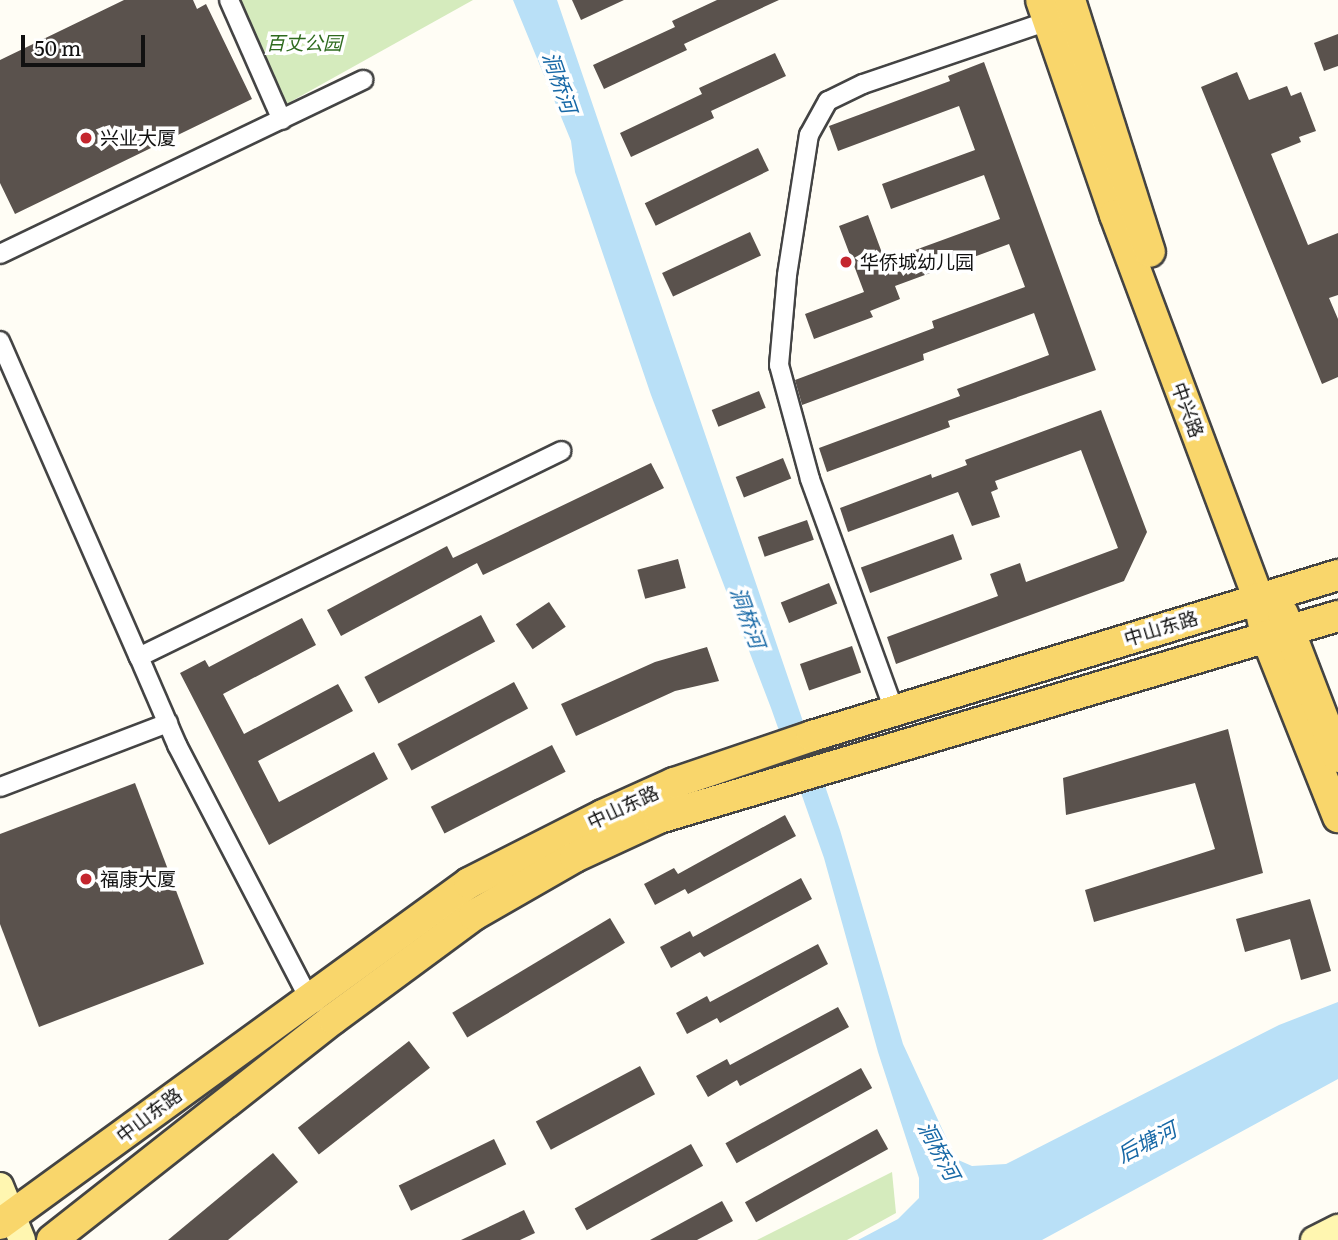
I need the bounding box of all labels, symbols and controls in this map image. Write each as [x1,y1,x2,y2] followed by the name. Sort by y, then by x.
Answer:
[24,21,149,65] scale bar
[34,31,81,62] text: 50 m
[266,32,342,54] park label: 百丈公园
[539,48,583,116] water label: 洞桥河
[100,127,176,149] place label: 兴业大厦
[78,130,94,146] marker: 兴业大厦
[860,251,974,273] place label: 华侨城幼儿园
[838,254,854,270] marker: 华侨城幼儿园
[1168,379,1208,441] street label: 中兴路
[726,583,772,651] water label: 洞桥河
[1121,606,1201,650] street label: 中山东路
[584,781,662,833] street label: 中山东路
[100,868,176,890] place label: 福康大厦
[78,871,94,887] marker: 福康大厦
[112,1083,186,1147] street label: 中山东路
[1112,1115,1180,1167] water label: 后塘河
[914,1116,966,1184] water label: 洞桥河

